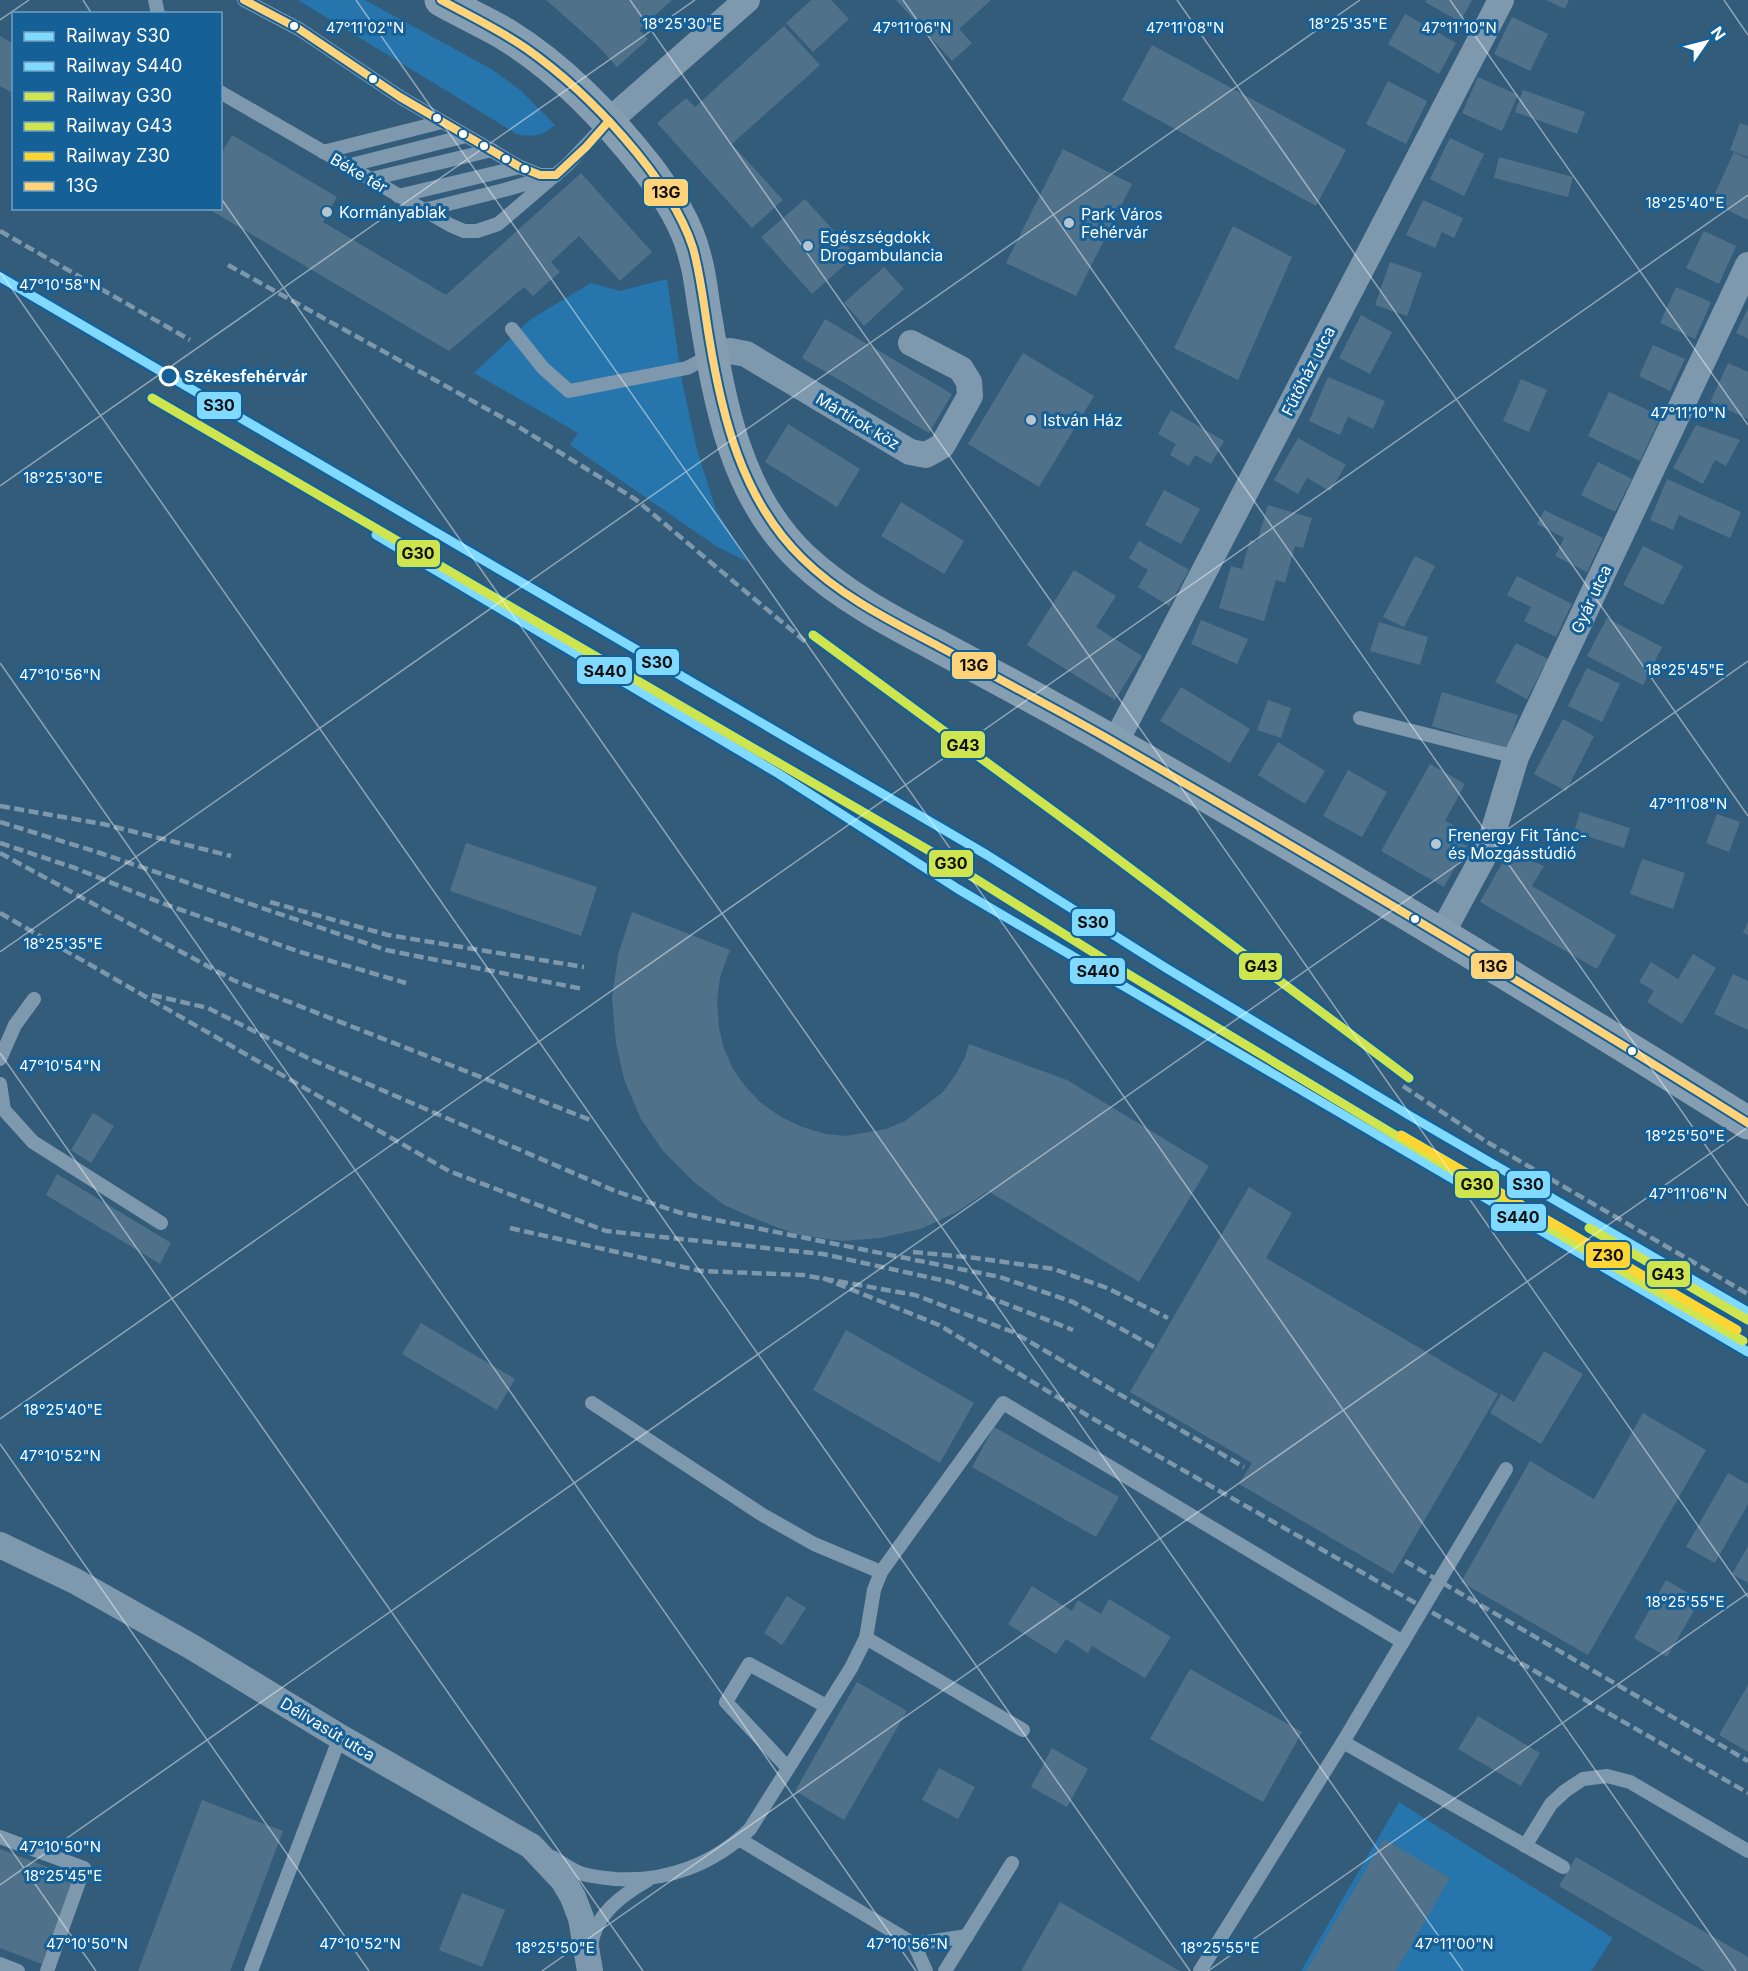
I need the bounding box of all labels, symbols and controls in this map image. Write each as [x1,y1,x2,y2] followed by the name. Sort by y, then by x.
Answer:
[12,12,222,210] legend
[1676,12,1736,72] north arrow
[642,14,722,33] text: 18°25'30"E
[1308,14,1388,33] text: 18°25'35"E
[326,18,404,37] text: 47°11'02"N
[873,18,951,37] text: 47°11'06"N
[1146,18,1224,37] text: 47°11'08"N
[1421,18,1497,37] text: 47°11'10"N
[288,20,300,32] unlabelled marker
[1707,23,1730,44] text: N
[66,25,170,46] text: Railway S30
[66,55,182,76] text: Railway S440
[367,73,379,85] unlabelled marker
[66,85,172,106] text: Railway G30
[431,112,443,124] unlabelled marker
[66,115,172,136] text: Railway G43
[457,128,469,140] unlabelled marker
[478,140,490,152] unlabelled marker
[66,145,170,166] text: Railway Z30
[327,149,391,197] street label: Béke tér
[500,153,512,165] unlabelled marker
[519,163,531,175] unlabelled marker
[66,175,98,196] text: 13G
[643,178,689,207] line badge: 13G
[651,182,681,202] text: 13G
[1646,193,1724,212] text: 18°25'40"E
[339,202,447,222] place label: Kormányablak
[1081,204,1163,242] place label: Park Város Fehérvár
[320,205,334,219] marker: Kormányablak
[1062,216,1076,230] marker: Park Város Fehérvár
[820,227,943,265] place label: Egészségdokk Drogambulancia
[801,239,815,253] marker: Egészségdokk Drogambulancia
[19,275,101,294] text: 47°10'58"N
[1277,323,1339,419] street label: Fűtőház utca
[159,366,179,386] marker: Székesfehérvár
[184,366,308,386] place label: Székesfehérvár
[813,388,903,454] street label: Mártírok köz
[196,391,242,420] line badge: S30
[203,395,235,415] text: S30
[1650,403,1726,422] text: 47°11'10"N
[1043,410,1123,430] place label: István Ház
[1024,413,1038,427] marker: István Ház
[23,468,103,487] text: 18°25'30"E
[396,539,441,568] line badge: G30
[401,543,435,563] text: G30
[1566,562,1616,636] street label: Gyár utca
[635,648,680,676] line badge: S30
[951,651,997,680] line badge: 13G
[641,652,673,672] text: S30
[959,655,989,675] text: 13G
[576,656,633,685] line badge: S440
[1646,660,1724,679] text: 18°25'45"E
[584,661,627,681] text: S440
[19,665,101,684] text: 47°10'56"N
[940,730,986,759] line badge: G43
[946,735,980,755] text: G43
[1649,794,1727,813] text: 47°11'08"N
[1448,825,1587,863] place label: Frenergy Fit Tánc- és Mozgásstúdió
[1429,837,1443,851] marker: Frenergy Fit Tánc- és Mozgásstúdió
[928,849,974,878] line badge: G30
[934,853,968,873] text: G30
[1071,908,1116,937] line badge: S30
[1077,912,1109,932] text: S30
[1409,913,1421,925] unlabelled marker
[23,934,103,953] text: 18°25'35"E
[1238,952,1283,981] line badge: G43
[1470,952,1515,980] line badge: 13G
[1244,956,1278,976] text: G43
[1478,956,1508,976] text: 13G
[1069,957,1126,985] line badge: S440
[1077,961,1120,981] text: S440
[1626,1045,1638,1057] unlabelled marker
[19,1056,101,1075] text: 47°10'54"N
[1645,1126,1725,1145] text: 18°25'50"E
[1454,1170,1500,1199] line badge: G30
[1506,1170,1551,1199] line badge: S30
[1460,1174,1494,1194] text: G30
[1512,1174,1544,1194] text: S30
[1649,1184,1727,1203] text: 47°11'06"N
[1490,1203,1547,1232] line badge: S440
[1497,1207,1540,1227] text: S440
[1585,1241,1631,1269] line badge: Z30
[1592,1245,1624,1265] text: Z30
[1646,1260,1691,1288] line badge: G43
[1651,1264,1685,1284] text: G43
[24,1400,102,1419] text: 18°25'40"E
[19,1446,101,1465] text: 47°10'52"N
[1646,1592,1725,1611] text: 18°25'55"E
[277,1693,379,1765] street label: Délivasút utca
[19,1837,101,1856] text: 47°10'50"N
[24,1866,102,1885] text: 18°25'45"E
[46,1934,128,1953] text: 47°10'50"N
[319,1934,401,1953] text: 47°10'52"N
[866,1934,948,1953] text: 47°10'56"N
[1415,1934,1493,1953] text: 47°11'00"N
[515,1938,595,1957] text: 18°25'50"E
[1181,1938,1260,1957] text: 18°25'55"E

